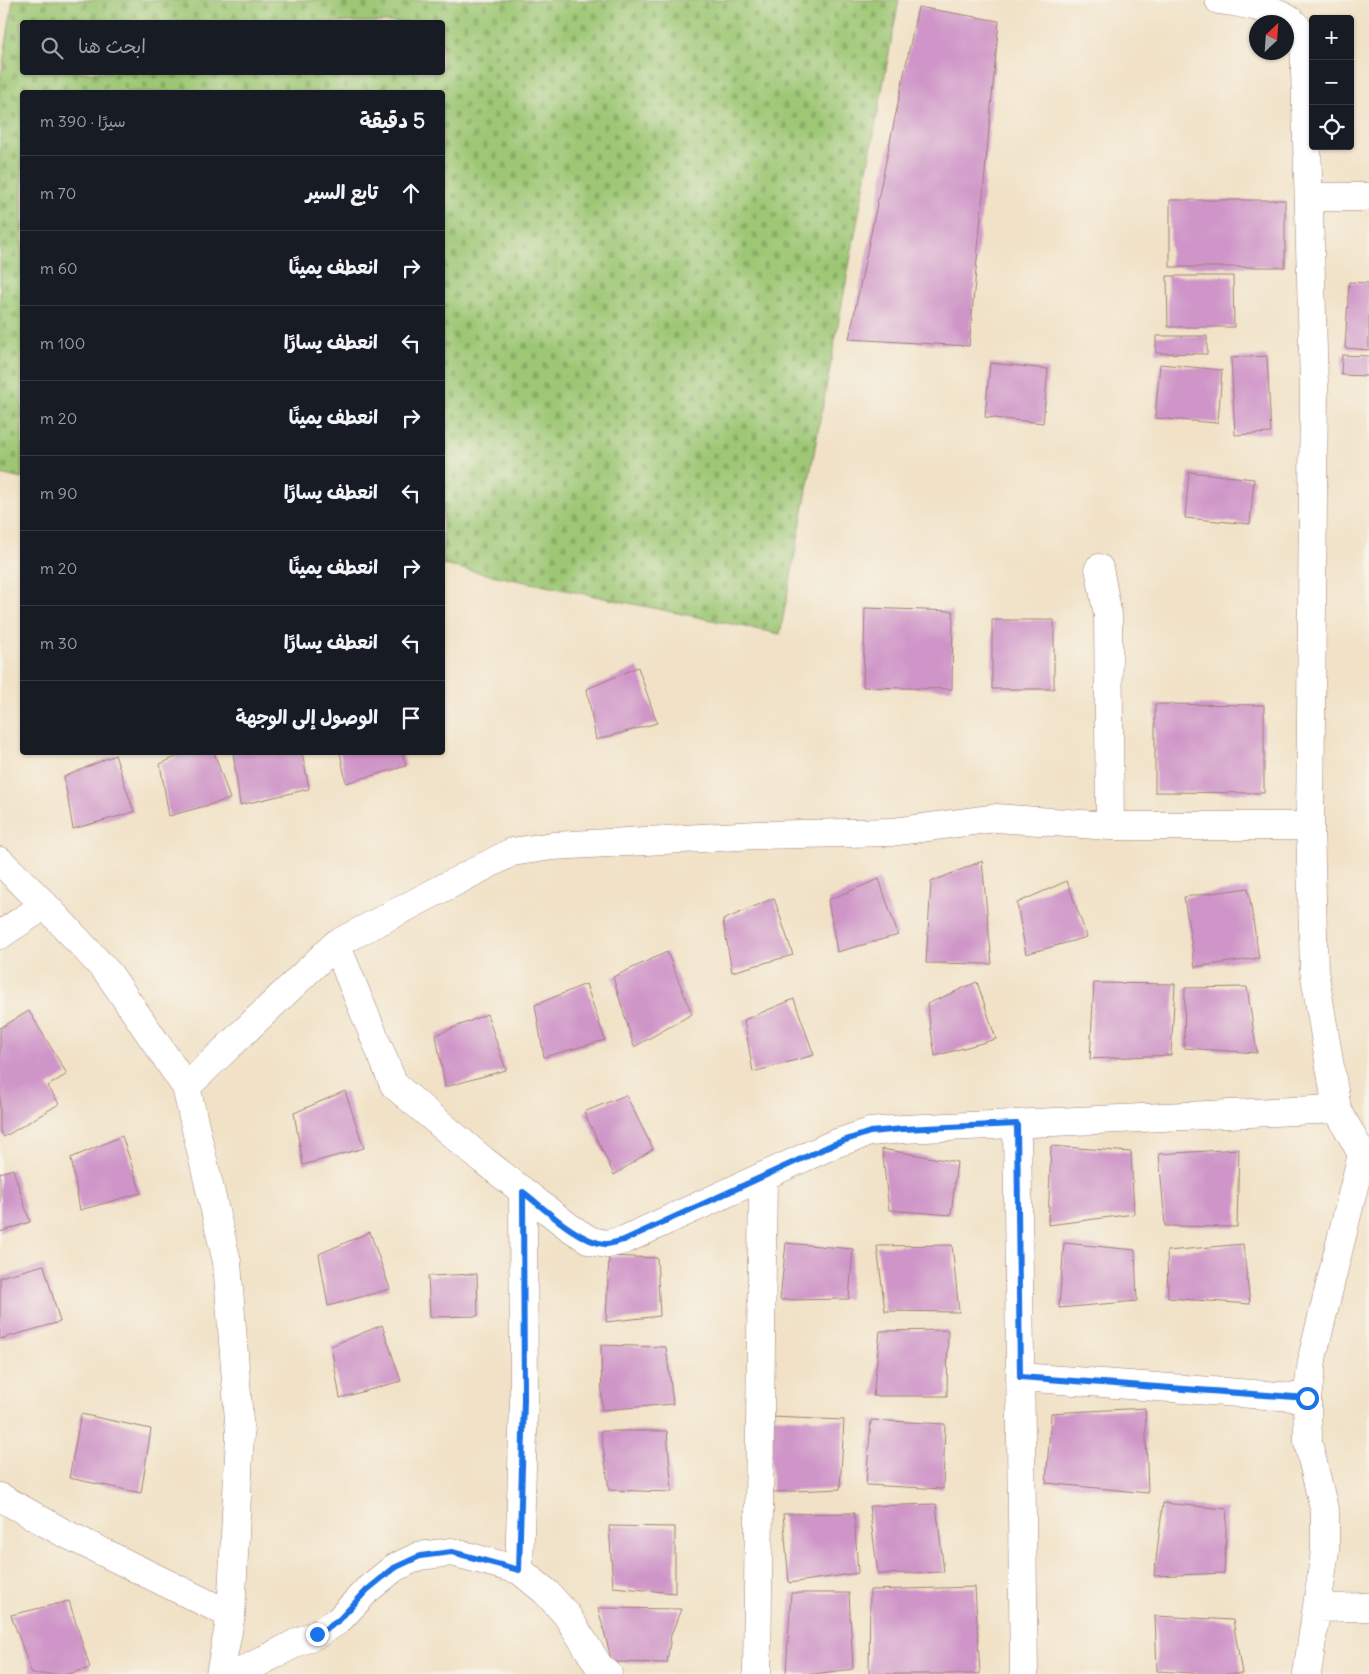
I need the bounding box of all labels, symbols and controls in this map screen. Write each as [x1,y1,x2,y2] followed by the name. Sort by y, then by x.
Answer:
[1249,15,1294,60] north arrow
[1309,15,1354,150] map controls
[1309,15,1354,60] button: +
[20,20,445,75] search box
[38,34,66,62] icon: search
[78,34,146,58] text: ابحث هنا
[1309,60,1354,105] button: −
[1309,105,1354,150] button: locate
[359,107,425,134] text: 5 دقيقة
[40,111,126,131] text: سيرًا · 390 m
[397,179,425,207] icon: ahead
[306,180,378,204] text: تابع السير
[40,183,76,203] text: 70 m
[397,254,425,282] icon: right
[289,255,378,279] text: انعطف يمينًا
[40,258,78,278] text: 60 m
[397,329,425,357] icon: left
[284,330,378,354] text: انعطف يسارًا
[40,333,85,353] text: 100 m
[397,404,425,432] icon: right
[289,405,378,429] text: انعطف يمينًا
[40,408,77,428] text: 20 m
[397,479,425,507] icon: left
[284,480,378,504] text: انعطف يسارًا
[40,483,78,503] text: 90 m
[397,554,425,582] icon: right
[289,555,378,579] text: انعطف يمينًا
[40,558,77,578] text: 20 m
[397,629,425,657] icon: left
[284,630,378,654] text: انعطف يسارًا
[40,633,77,653] text: 30 m
[397,704,425,732] icon: arrive
[235,705,378,729] text: الوصول إلى الوجهة
[1296,1387,1319,1410] route start
[306,1623,329,1646] route end

